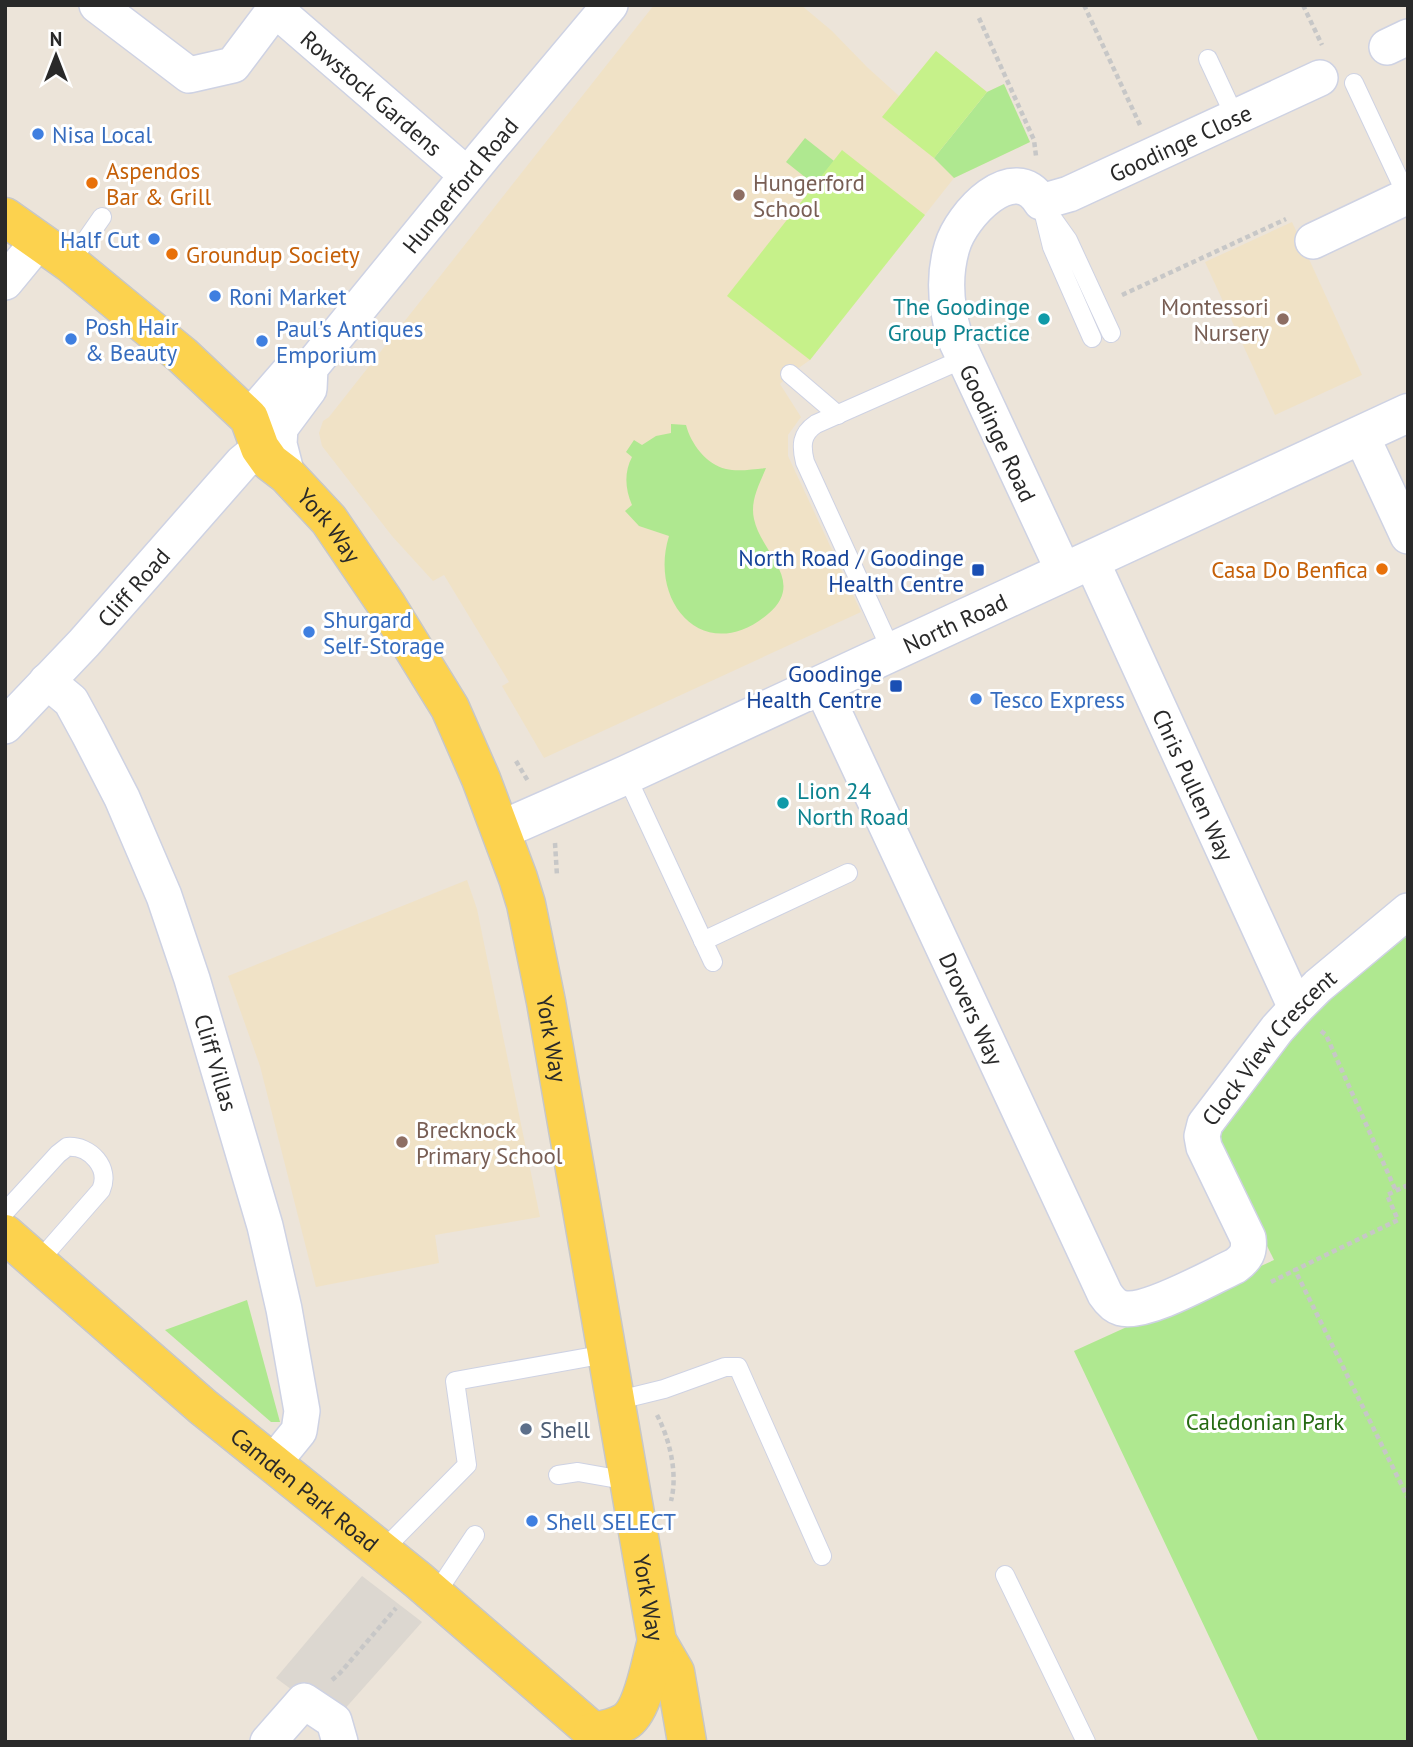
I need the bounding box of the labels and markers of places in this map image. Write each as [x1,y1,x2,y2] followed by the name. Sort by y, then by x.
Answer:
[52,120,153,149] place label: Nisa Local
[30,126,46,142] marker: Nisa Local
[106,156,211,211] place label: Aspendos Bar & Grill
[753,168,865,223] place label: Hungerford School
[84,175,100,191] marker: Aspendos Bar & Grill
[731,187,747,203] marker: Hungerford School
[60,225,140,254] place label: Half Cut
[146,231,162,247] marker: Half Cut
[186,240,360,269] place label: Groundup Society
[164,246,180,262] marker: Groundup Society
[229,282,347,311] place label: Roni Market
[207,288,223,304] marker: Roni Market
[888,292,1030,347] place label: The Goodinge Group Practice
[1161,292,1269,347] place label: Montessori Nursery
[1036,311,1052,327] marker: The Goodinge Group Practice
[1275,311,1291,327] marker: Montessori Nursery
[85,312,179,367] place label: Posh Hair & Beauty
[276,314,423,369] place label: Paul's Antiques Emporium
[63,331,79,347] marker: Posh Hair & Beauty
[254,333,270,349] marker: Paul's Antiques Emporium
[738,543,964,598] place label: North Road / Goodinge Health Centre
[1211,555,1368,584] place label: Casa Do Benfica
[1374,561,1390,577] marker: Casa Do Benfica
[970,562,986,578] marker: North Road / Goodinge Health Centre
[323,605,445,660] place label: Shurgard Self-Storage
[301,624,317,640] marker: Shurgard Self-Storage
[746,659,882,714] place label: Goodinge Health Centre
[888,678,904,694] marker: Goodinge Health Centre
[990,685,1125,714] place label: Tesco Express
[968,691,984,707] marker: Tesco Express
[797,776,909,831] place label: Lion 24 North Road
[775,795,791,811] marker: Lion 24 North Road
[416,1115,563,1170] place label: Brecknock Primary School
[394,1134,410,1150] marker: Brecknock Primary School
[540,1415,590,1444] place label: Shell
[518,1421,534,1437] marker: Shell
[546,1507,676,1536] place label: Shell SELECT
[524,1513,540,1529] marker: Shell SELECT

